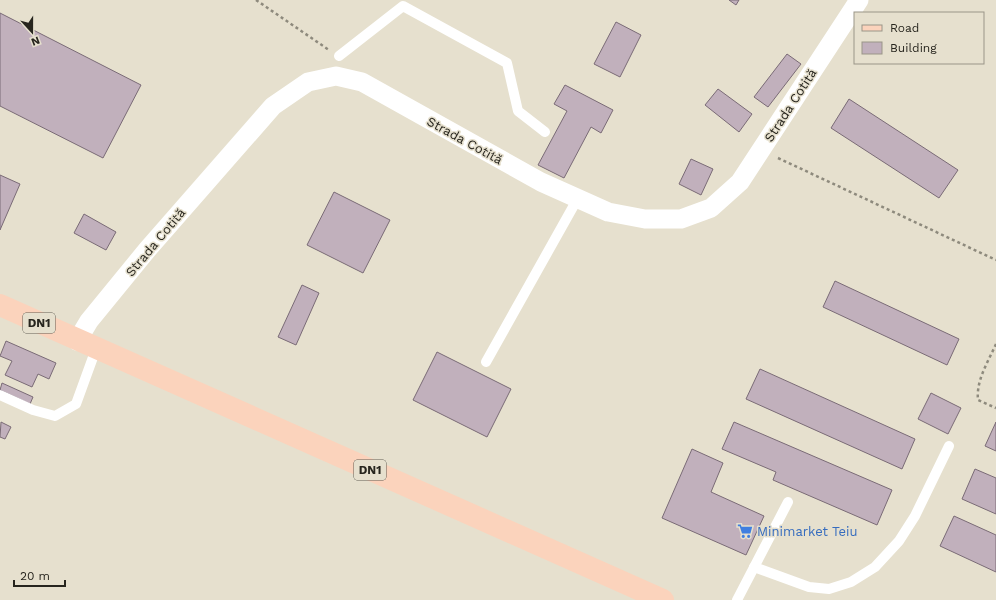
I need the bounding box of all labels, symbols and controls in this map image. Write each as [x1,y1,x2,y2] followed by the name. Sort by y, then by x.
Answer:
[12,12,52,52] north arrow
[854,12,984,64] legend
[890,21,919,35] text: Road
[29,33,42,48] text: N
[890,41,937,55] text: Building
[761,65,820,145] street label: Strada Cotită
[424,113,506,168] street label: Strada Cotită
[123,205,189,279] street label: Strada Cotită
[23,313,55,333] road number: DN1
[354,460,386,480] road number: DN1
[736,522,754,540] supermarket icon: Minimarket Teiu
[757,524,858,539] place label: Minimarket Teiu
[14,562,65,588] scale bar
[20,569,50,583] text: 20 m

